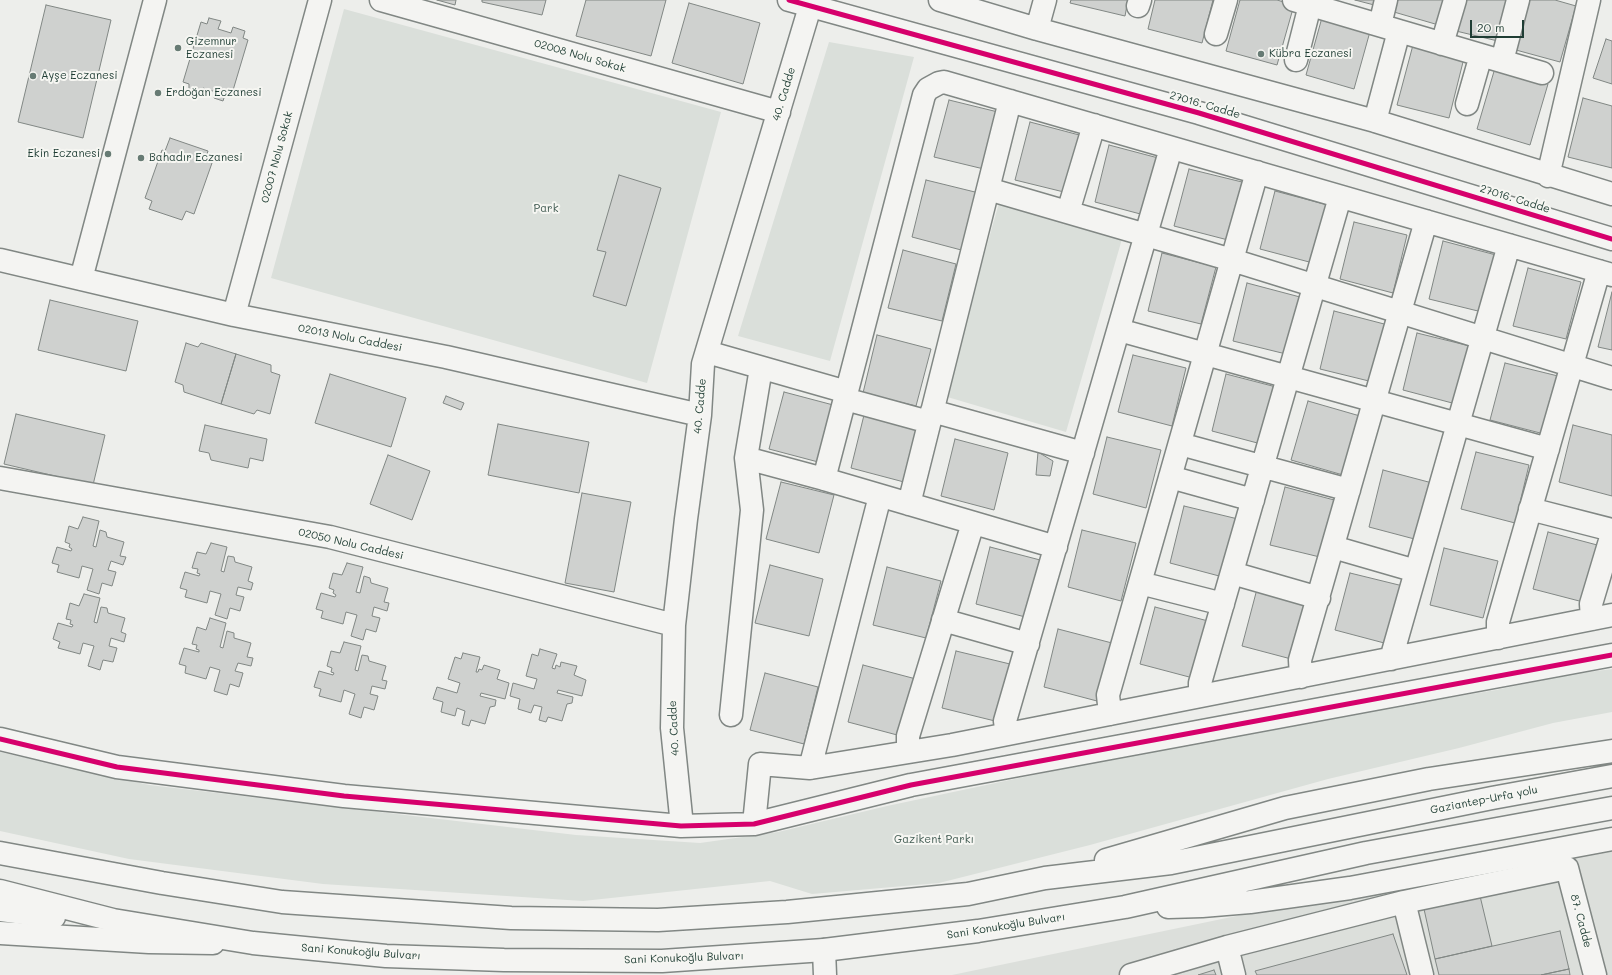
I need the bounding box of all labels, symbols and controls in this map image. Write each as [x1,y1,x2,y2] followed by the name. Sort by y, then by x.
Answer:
[1472,12,1526,38] scale bar
[1477,19,1505,35] text: 20 m
[186,35,237,61] place label: Gizemnur Eczanesi
[533,37,627,75] street label: 02008 Nolu Sokak
[173,43,183,53] marker: Gizemnur Eczanesi
[1269,47,1352,61] place label: Kübra Eczanesi
[1256,49,1266,59] marker: Kübra Eczanesi
[770,66,798,122] street label: 40. Cadde
[41,69,118,83] place label: Ayşe Eczanesi
[28,71,38,81] marker: Ayşe Eczanesi
[166,86,262,100] place label: Erdoğan Eczanesi
[153,88,163,98] marker: Erdoğan Eczanesi
[1168,89,1242,121] street label: 27016. Cadde
[258,110,296,204] street label: 02007 Nolu Sokak
[28,147,100,161] place label: Ekin Eczanesi
[103,149,113,159] marker: Ekin Eczanesi
[149,151,243,165] place label: Bahadır Eczanesi
[136,153,146,163] marker: Bahadır Eczanesi
[1478,182,1552,216] street label: 27016. Cadde
[534,202,558,216] park label: Park
[297,321,403,355] street label: 02013 Nolu Caddesi
[691,378,709,434] street label: 40. Cadde
[297,525,405,563] street label: 02050 Nolu Caddesi
[666,700,682,756] street label: 40. Cadde
[1429,783,1539,817] street label: Gaziantep-Urfa yolu
[894,833,974,847] park label: Gazikent Parkı
[1568,893,1594,949] street label: 87. Cadde
[946,910,1066,942] street label: Sani Konukoğlu Bulvarı
[301,941,421,963] street label: Sani Konukoğlu Bulvarı
[624,949,744,967] street label: Sani Konukoğlu Bulvarı

